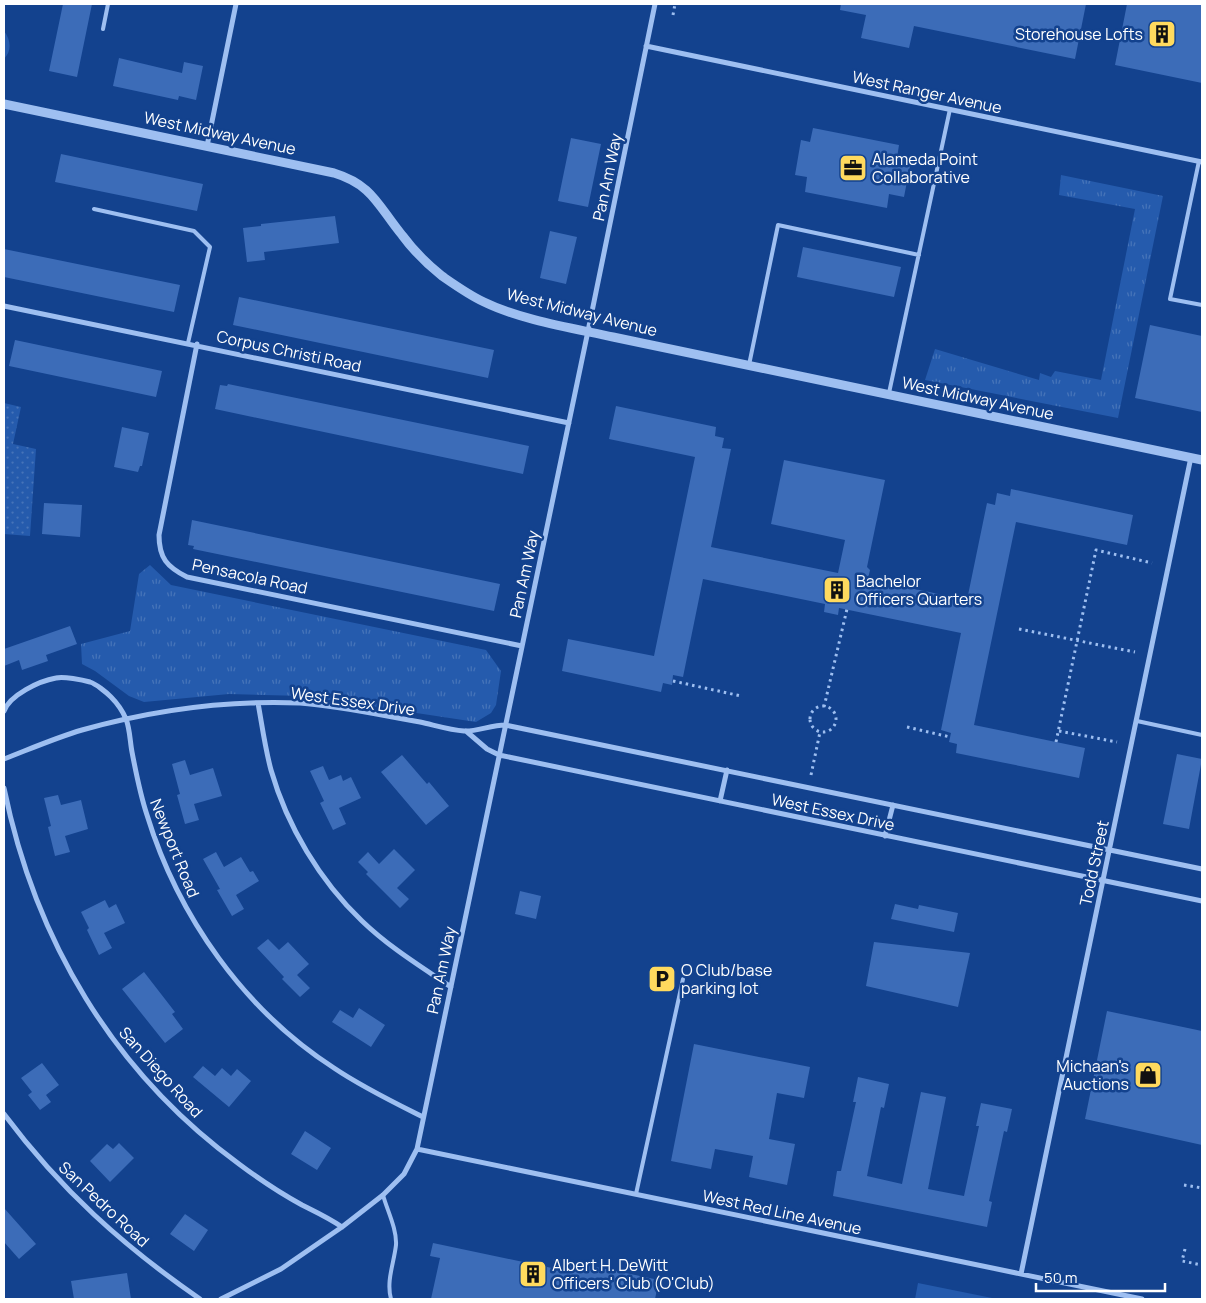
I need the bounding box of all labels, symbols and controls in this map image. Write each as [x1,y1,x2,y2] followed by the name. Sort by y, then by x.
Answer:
[1147,19,1177,49] building icon: Storehouse Lofts
[1015,23,1143,45] place label: Storehouse Lofts
[850,65,1004,119] street label: West Ranger Avenue
[142,106,298,160] street label: West Midway Avenue
[587,131,627,223] street label: Pan Am Way
[872,148,978,188] place label: Alameda Point Collaborative
[838,153,868,183] office icon: Alameda Point Collaborative
[504,283,660,341] street label: West Midway Avenue
[215,325,363,377] street label: Corpus Christi Road
[900,371,1056,425] street label: West Midway Avenue
[504,528,544,620] street label: Pan Am Way
[190,553,310,599] street label: Pensacola Road
[856,570,982,610] place label: Bachelor Officers Quarters
[822,575,852,605] building icon: Bachelor Officers Quarters
[289,681,417,721] street label: West Essex Drive
[769,788,897,836] street label: West Essex Drive
[145,795,205,901] street label: Newport Road
[1074,818,1114,908] street label: Todd Street
[421,924,461,1016] street label: Pan Am Way
[681,959,772,999] place label: O Club/base parking lot
[647,964,677,994] parking icon: O Club/base parking lot
[114,1022,208,1122] street label: San Diego Road
[1056,1055,1129,1095] place label: Michaan's Auctions
[1133,1060,1163,1090] shop icon: Michaan's Auctions
[54,1156,154,1252] street label: San Pedro Road
[700,1184,864,1240] street label: West Red Line Avenue
[552,1254,715,1294] place label: Albert H. DeWitt Officers' Club (O'Club)
[518,1259,548,1289] building icon: Albert H. DeWitt Officers' Club (O'Club)
[1036,1260,1165,1292] scale bar
[1044,1267,1078,1288] text: 50 m

